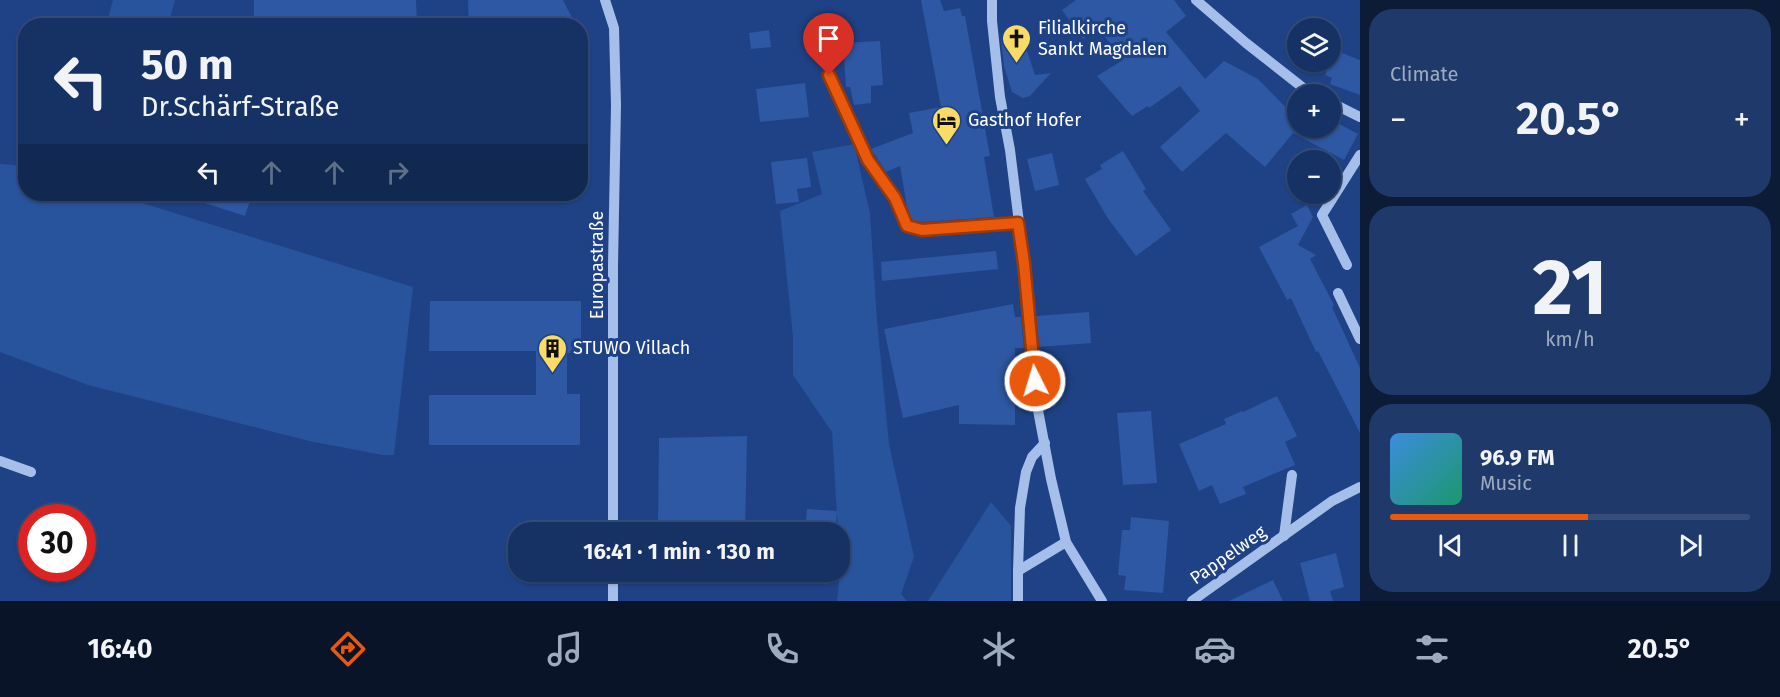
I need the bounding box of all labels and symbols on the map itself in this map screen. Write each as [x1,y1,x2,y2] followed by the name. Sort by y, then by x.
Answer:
[803,13,854,75] pin
[1038,17,1167,60] place label: Filialkirche Sankt Magdalen
[1001,22,1033,64] church icon: Filialkirche Sankt Magdalen
[931,104,963,146] hotel icon: Gasthof Hofer
[968,109,1081,131] place label: Gasthof Hofer
[586,211,608,319] street label: Europastraße
[536,332,568,374] building icon: STUWO Villach
[573,337,690,359] place label: STUWO Villach
[1003,349,1067,413] position arrow
[18,504,96,582] speed limit sign: 30
[1186,520,1271,589] street label: Pappelweg

